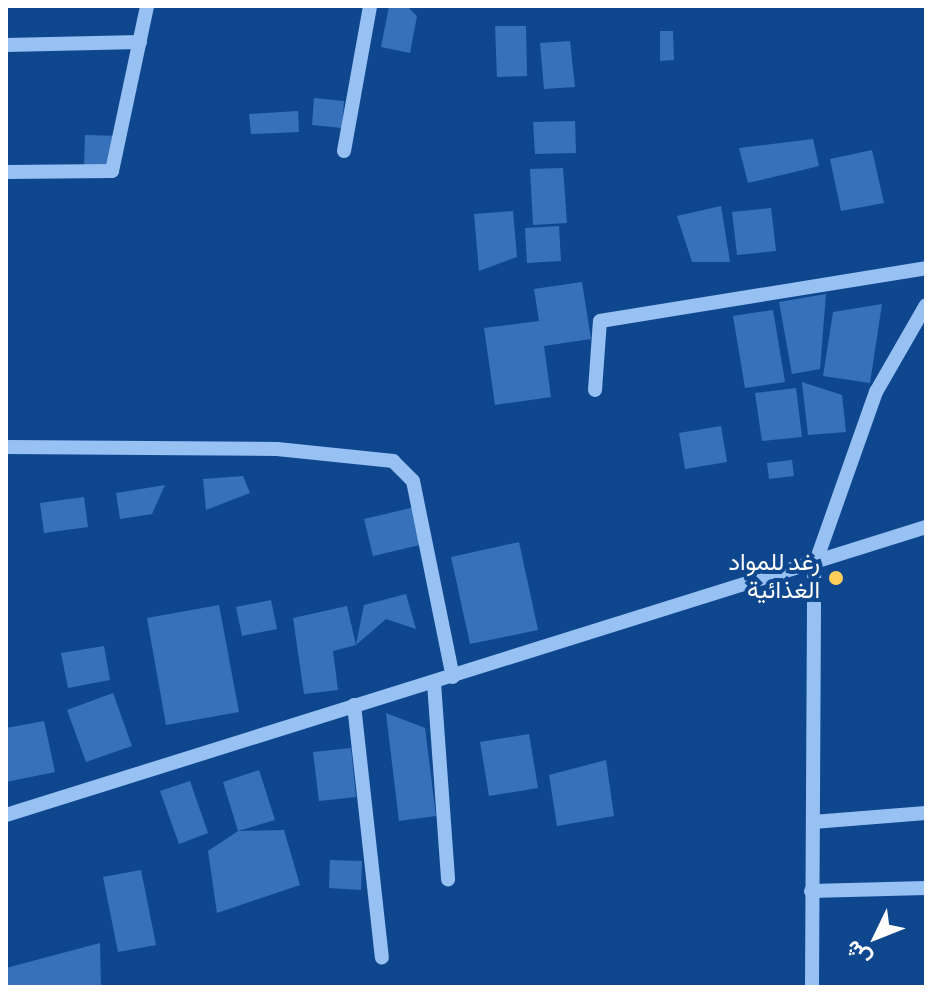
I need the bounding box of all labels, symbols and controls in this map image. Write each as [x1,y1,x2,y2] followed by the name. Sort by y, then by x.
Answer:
[728,550,820,606] place label: رغد للمواد الغذائية
[827,569,845,587] marker: رغد للمواد الغذائية
[836,897,916,977] north arrow
[841,936,876,971] text: ش

